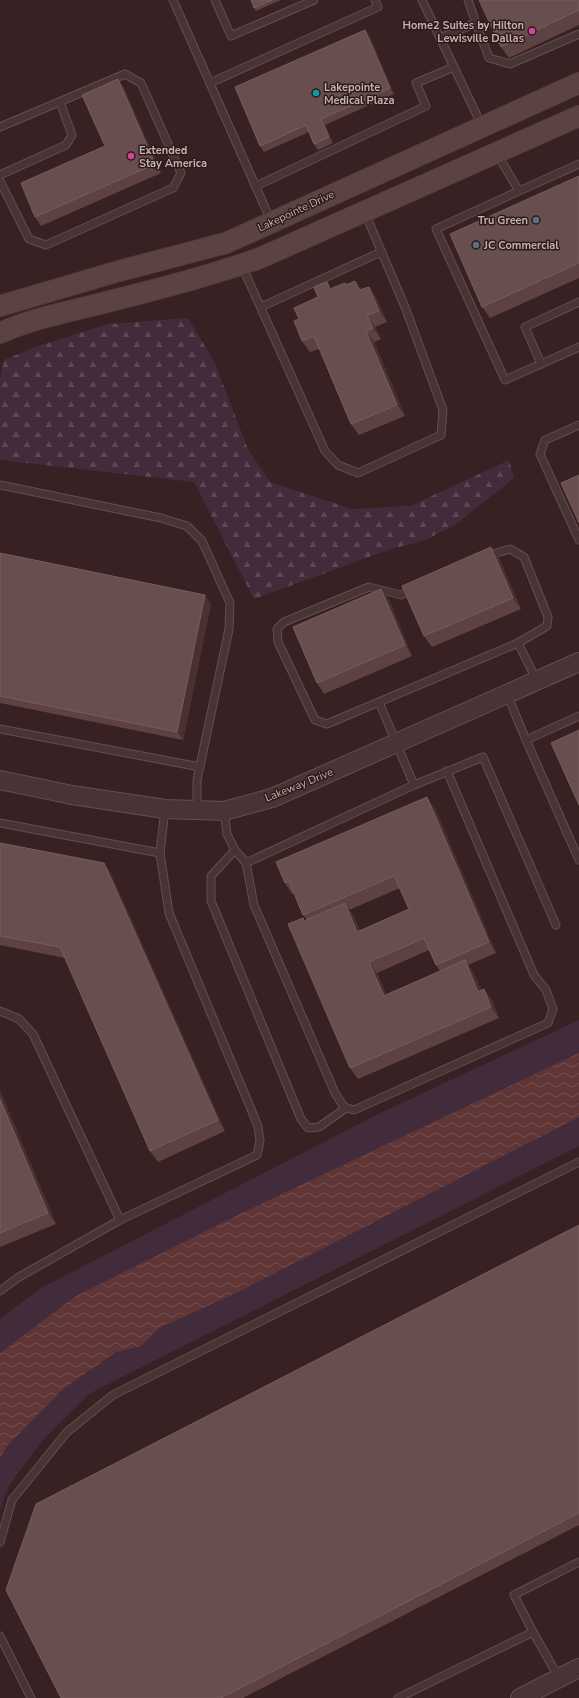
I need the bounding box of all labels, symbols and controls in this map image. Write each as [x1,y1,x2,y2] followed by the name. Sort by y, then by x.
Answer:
[403,18,524,46] place label: Home2 Suites by Hilton Lewisville Dallas
[527,26,537,36] marker: Home2 Suites by Hilton Lewisville Dallas
[324,80,394,108] place label: Lakepointe Medical Plaza
[311,88,321,98] marker: Lakepointe Medical Plaza
[139,143,207,171] place label: Extended Stay America
[126,151,136,161] marker: Extended Stay America
[255,187,337,235] street label: Lakepointe Drive
[478,213,528,228] place label: Tru Green
[531,215,541,225] marker: Tru Green
[483,238,559,253] place label: JC Commercial
[471,240,481,250] marker: JC Commercial
[263,764,336,806] street label: Lakeway Drive

